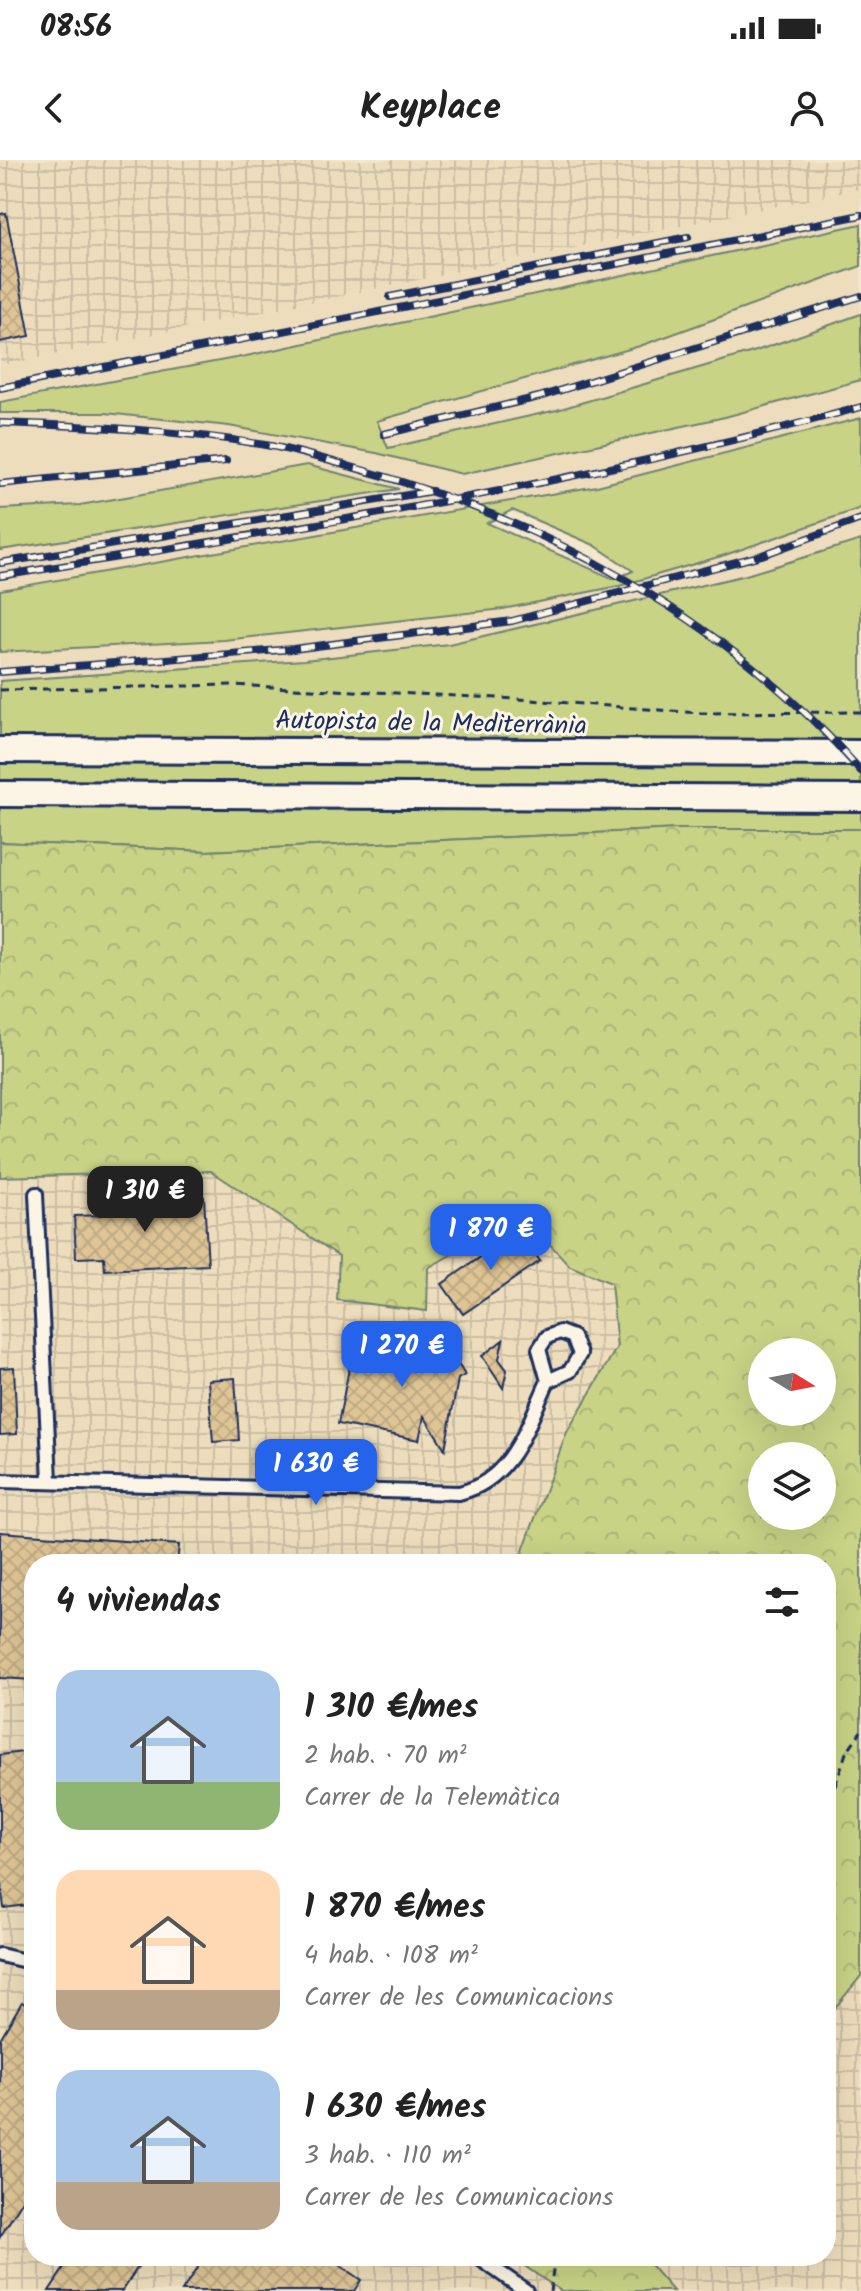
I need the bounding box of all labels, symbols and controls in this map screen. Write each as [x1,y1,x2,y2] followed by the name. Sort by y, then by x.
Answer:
[40,4,112,52] text: 08:56
[360,80,501,137] text: Keyplace
[32,86,76,130] icon: back
[785,86,829,130] icon: person
[275,700,587,748] street label: Autopista de la Mediterrània
[71,1166,219,1234] pin: 1 310 €
[105,1171,185,1213] text: 1 310 €
[417,1204,565,1272] pin: 1 870 €
[448,1209,534,1251] text: 1 870 €
[328,1321,476,1389] pin: 1 270 €
[359,1326,445,1368] text: 1 270 €
[748,1338,836,1426] north arrow
[748,1338,836,1530] map controls
[242,1439,390,1507] pin: 1 630 €
[748,1442,836,1530] button: layers
[273,1444,359,1486] text: 1 630 €
[56,1575,221,1629] text: 4 viviendas
[760,1580,804,1624] icon: filters
[304,1681,478,1735] text: 1 310 €/mes
[120,1702,216,1798] icon: home
[304,1735,467,1777] text: 2 hab. · 70 m²
[304,1777,560,1819] text: Carrer de la Telemàtica
[304,1881,485,1935] text: 1 870 €/mes
[120,1902,216,1998] icon: home
[304,1935,478,1977] text: 4 hab. · 108 m²
[304,1977,613,2019] text: Carrer de les Comunicacions
[304,2081,486,2135] text: 1 630 €/mes
[120,2102,216,2198] icon: home
[304,2135,471,2177] text: 3 hab. · 110 m²
[304,2177,613,2219] text: Carrer de les Comunicacions

